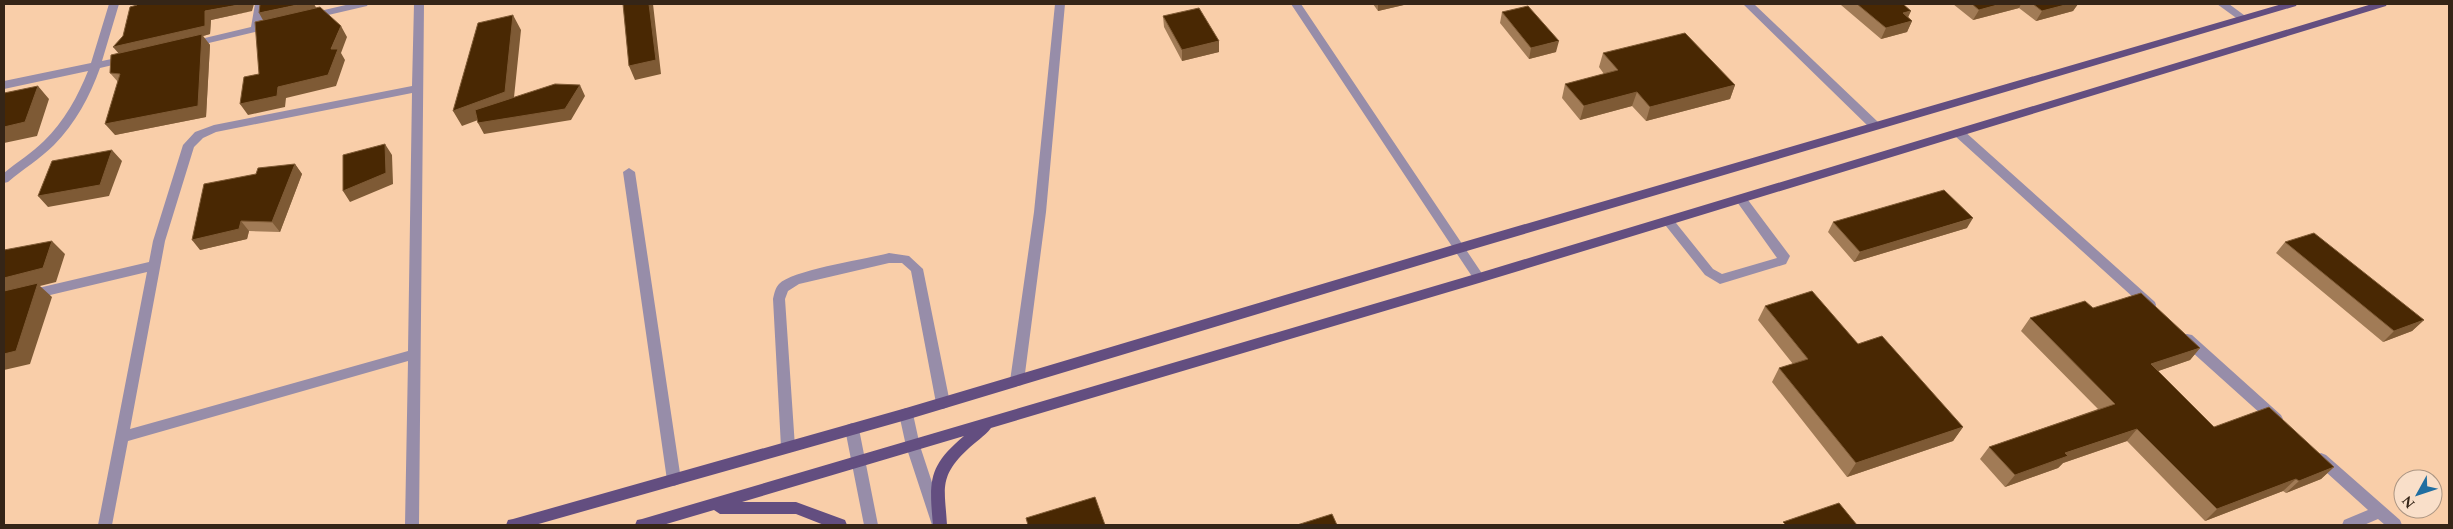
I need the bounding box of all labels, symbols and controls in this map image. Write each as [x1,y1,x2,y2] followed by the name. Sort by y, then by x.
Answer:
[2393,469,2443,519] north arrow
[2397,491,2420,513] text: N

